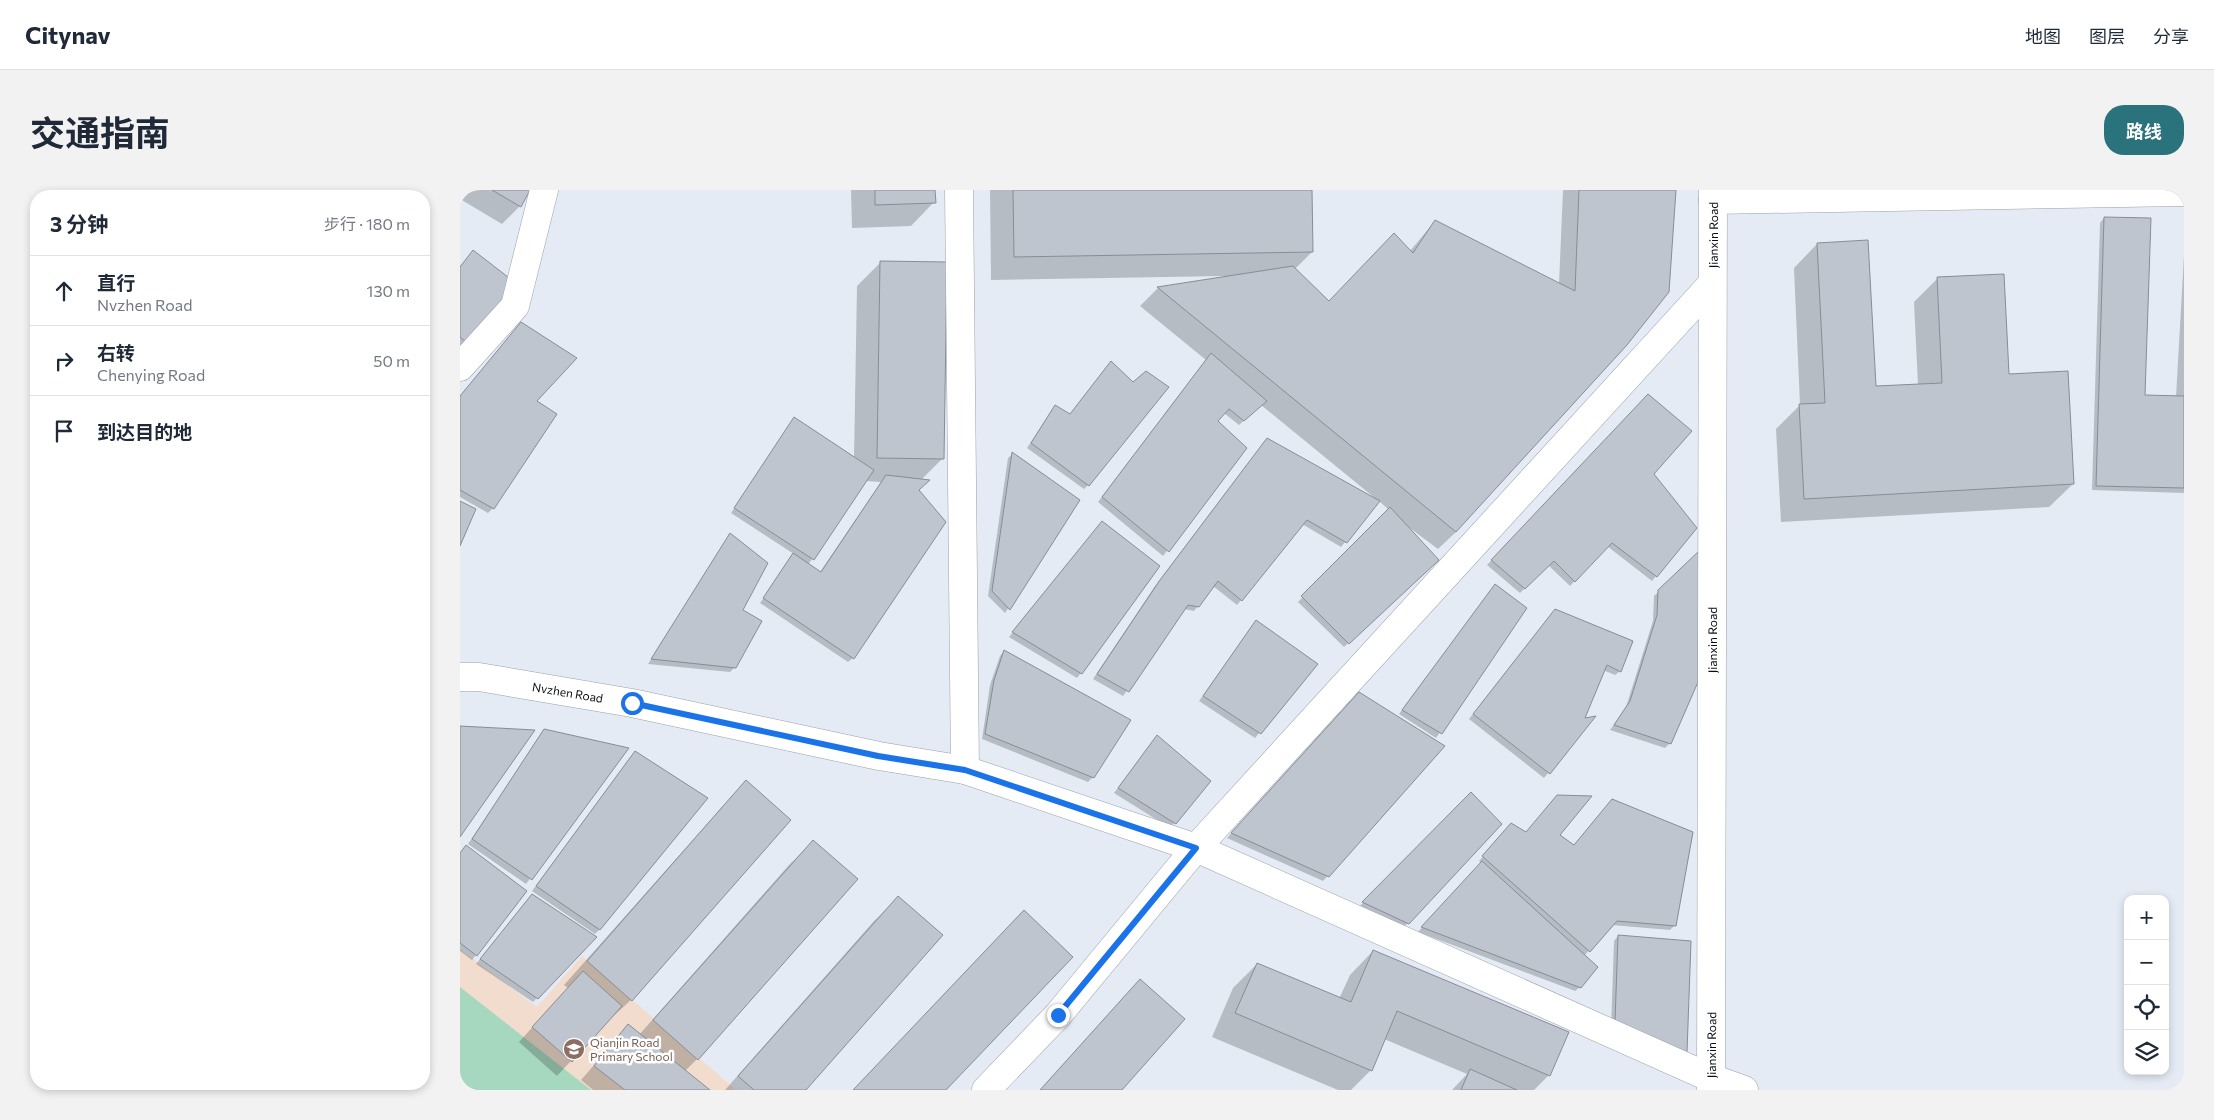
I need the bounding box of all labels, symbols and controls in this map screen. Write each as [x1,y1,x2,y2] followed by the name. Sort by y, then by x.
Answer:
[25,20,111,49] text: Citynav
[2025,25,2061,47] text: 地图
[2089,25,2125,47] text: 图层
[2153,25,2189,47] text: 分享
[2104,105,2184,155] button: 路线
[30,110,170,153] text: 交通指南
[1706,202,1721,268] street label: Jianxin Road
[50,211,108,236] text: 3 分钟
[324,214,410,233] text: 步行 · 180 m
[97,271,135,294] text: 直行
[50,277,78,305] icon: ahead
[367,281,410,300] text: 130 m
[97,295,192,314] text: Nvzhen Road
[97,341,135,364] text: 右转
[50,347,78,375] icon: right
[373,351,410,370] text: 50 m
[97,365,205,384] text: Chenying Road
[50,417,78,445] icon: arrive
[97,420,192,443] text: 到达目的地
[1705,607,1720,673] street label: Jianxin Road
[531,679,604,705] street label: Nvzhen Road
[621,692,644,715] route start
[2124,895,2169,1075] map controls
[2124,895,2169,940] button: +
[2124,940,2169,985] button: −
[2124,985,2169,1030] button: locate
[1047,1004,1070,1027] route end
[1704,1012,1719,1078] street label: Jianxin Road
[2124,1030,2169,1075] button: layers
[590,1035,673,1063] place label: Qianjin Road Primary School
[562,1037,586,1061] school or university icon: Qianjin Road Primary School

